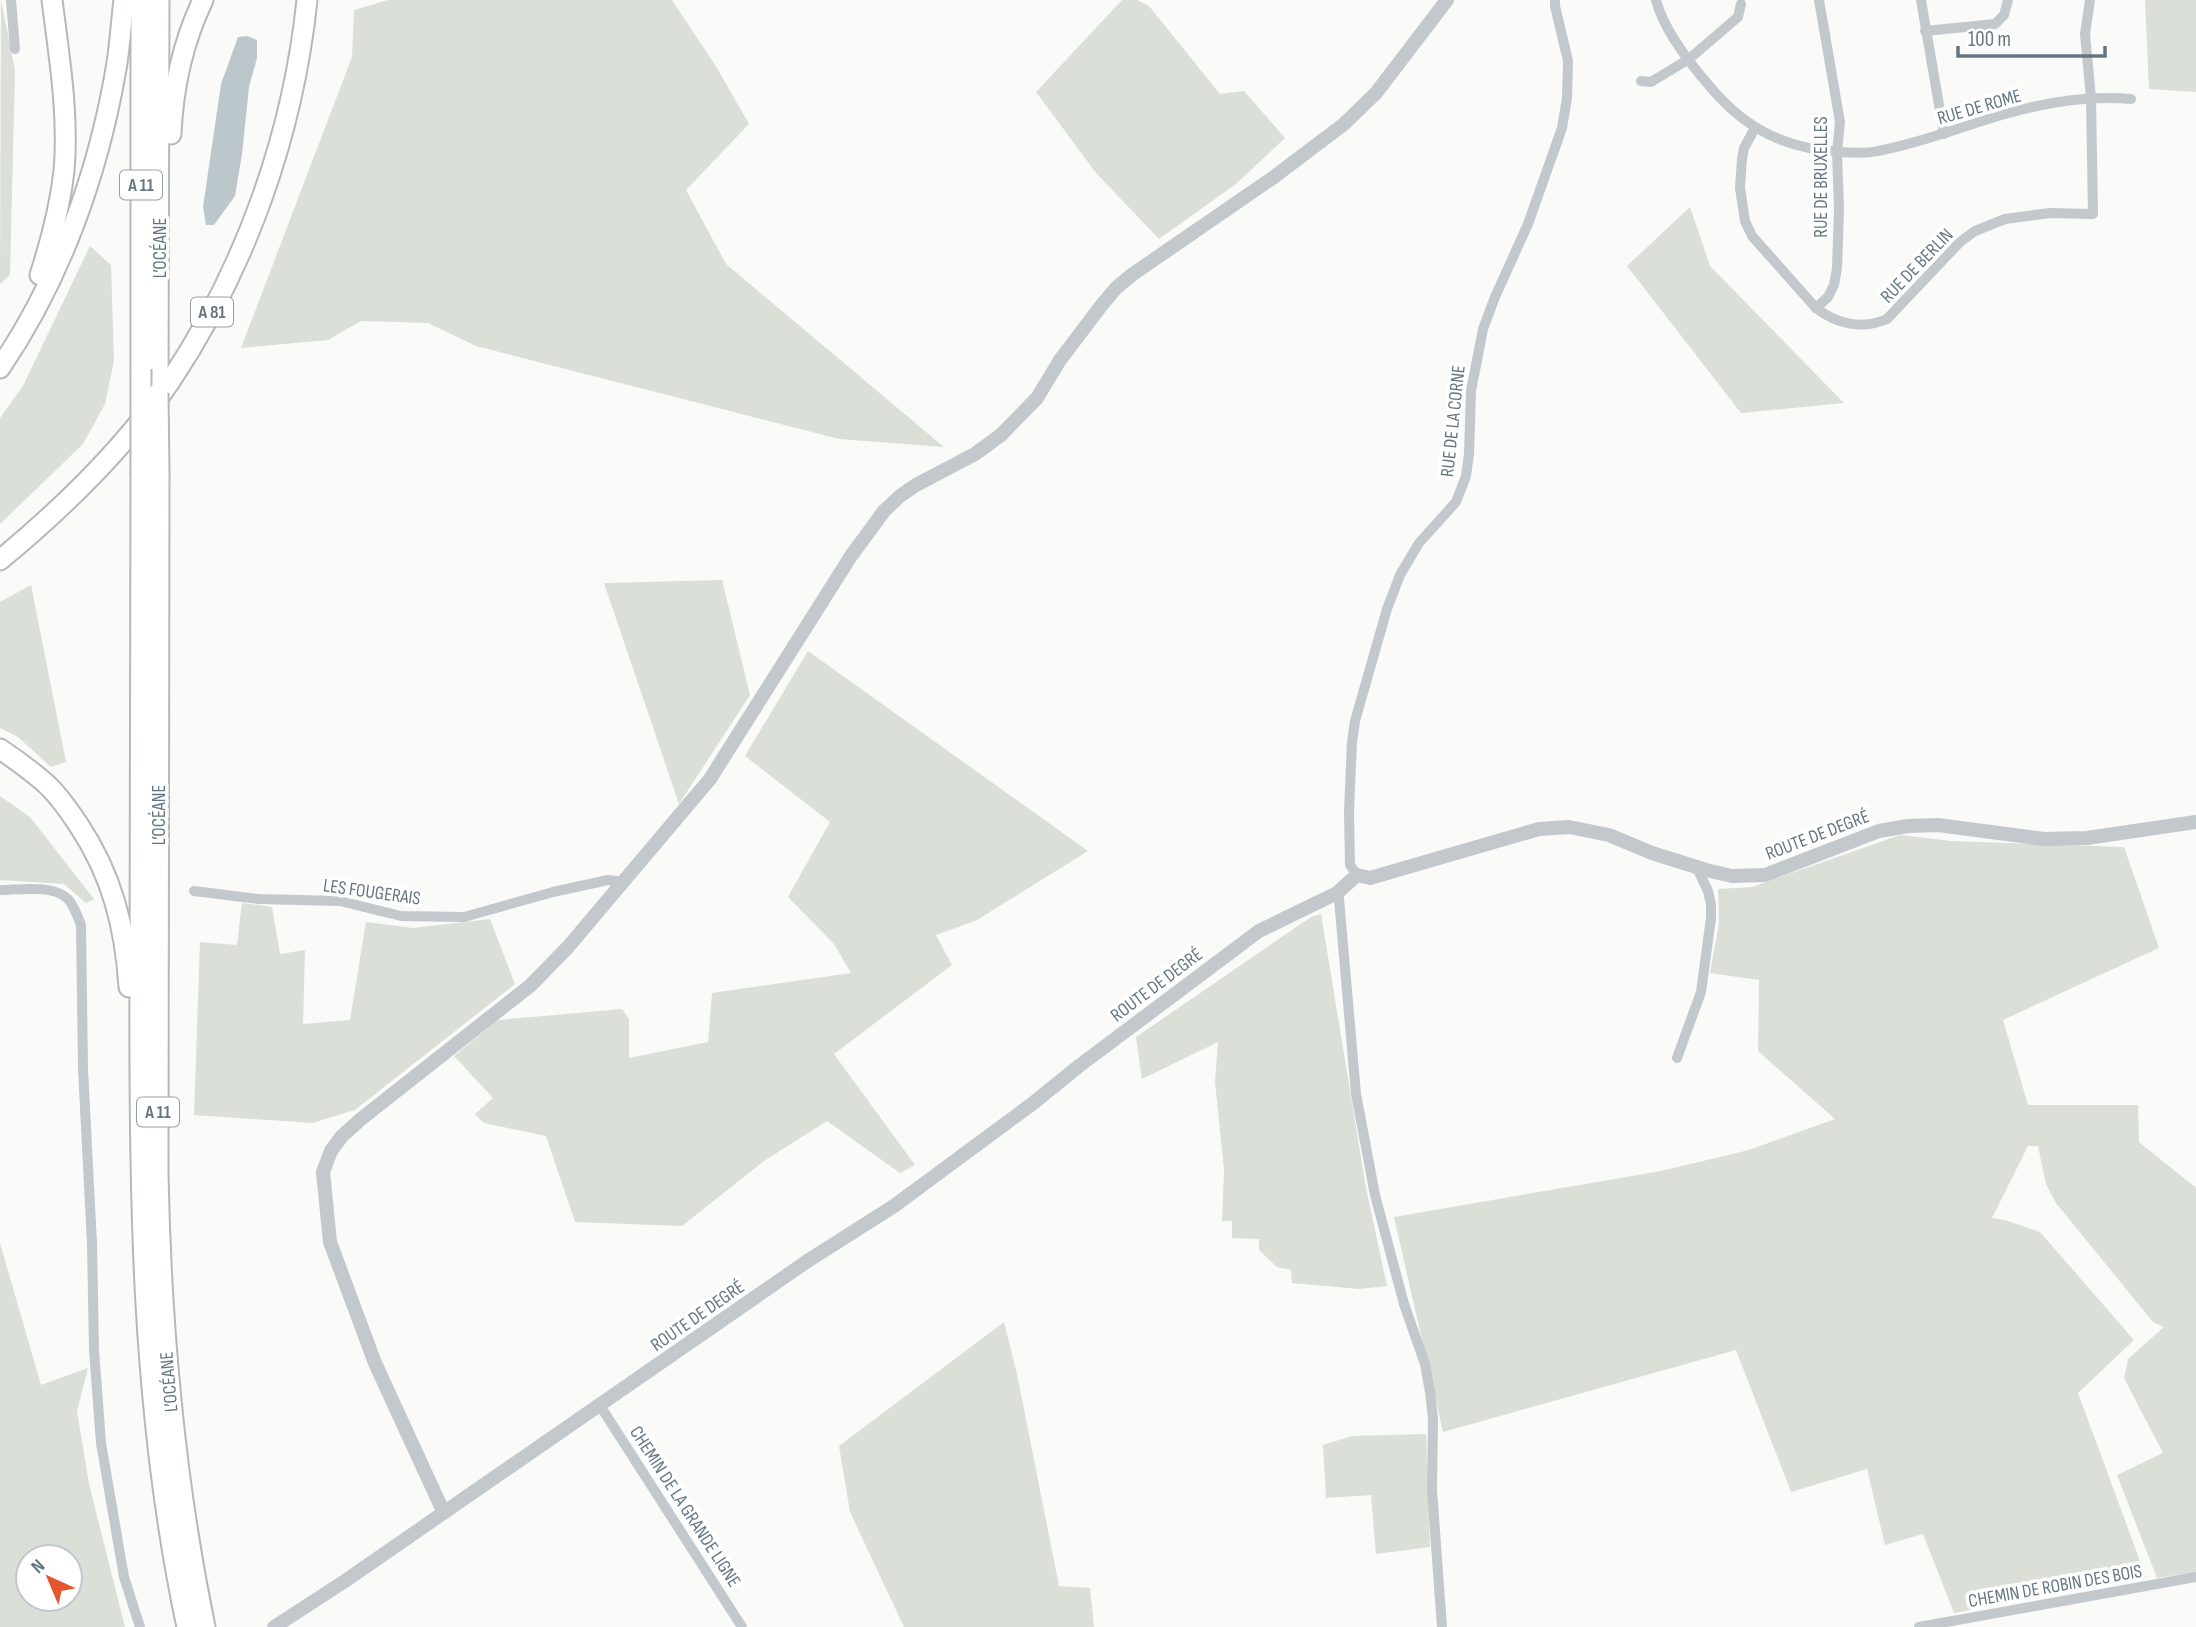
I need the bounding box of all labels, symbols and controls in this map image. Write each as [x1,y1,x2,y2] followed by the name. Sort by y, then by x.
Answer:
[1958,14,2105,58] scale bar
[1968,27,2011,52] text: 100 m
[1935,85,2024,130] street label: RUE DE ROME
[1810,116,1833,238] street label: RUE DE BRUXELLES
[120,170,162,200] road number: A 11
[149,218,172,278] street label: L’OCÉANE
[1876,224,1958,308] street label: RUE DE BERLIN
[191,298,233,326] road number: A 81
[1436,364,1471,478] street label: RUE DE LA CORNE
[148,785,171,845] street label: L’OCÉANE
[1762,805,1873,866] street label: ROUTE DE DEGRÉ
[322,874,422,911] street label: LES FOUGERAIS
[1106,943,1207,1027] street label: ROUTE DE DEGRÉ
[137,1098,179,1126] road number: A 11
[647,1275,749,1357] street label: ROUTE DE DEGRÉ
[155,1351,184,1413] street label: L’OCÉANE
[624,1422,745,1592] street label: CHEMIN DE LA GRANDE LIGNE
[14,1543,84,1613] north arrow
[27,1555,50,1579] text: N
[1967,1560,2144,1613] street label: CHEMIN DE ROBIN DES BOIS

